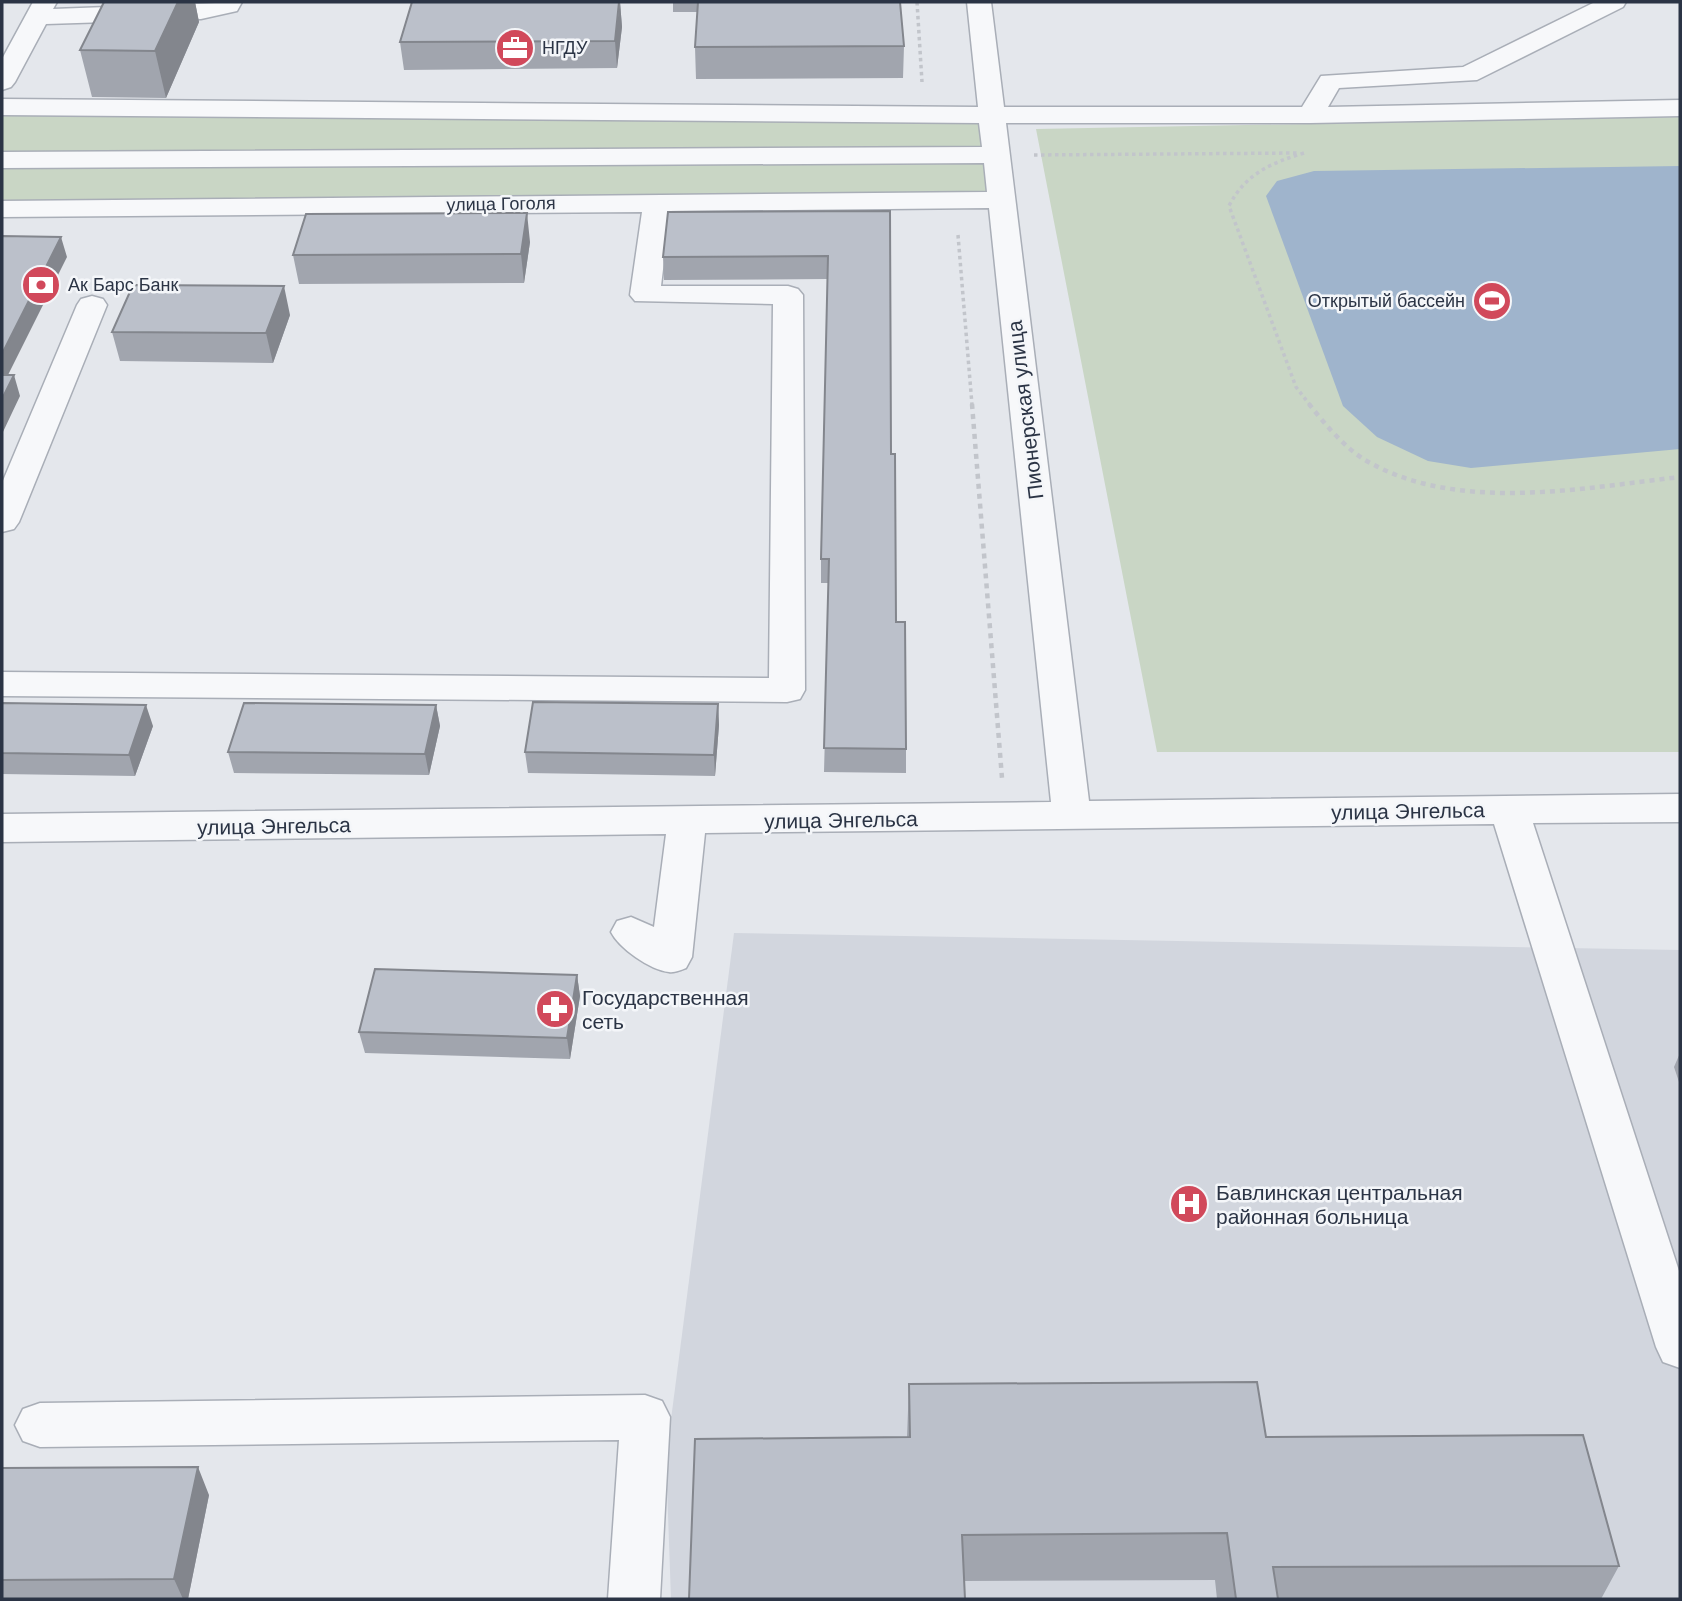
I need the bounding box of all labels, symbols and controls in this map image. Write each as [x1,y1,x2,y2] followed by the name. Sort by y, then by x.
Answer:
[494,27,536,69] office icon: НГДУ
[542,38,588,58] place label: НГДУ
[446,193,556,215] street label: улица Гоголя
[20,264,62,306] bank icon: Ак Барс Банк
[68,275,178,295] place label: Ак Барс Банк
[1471,280,1513,322] sports icon: Открытый бассейн
[1308,291,1465,311] place label: Открытый бассейн
[1003,319,1047,501] street label: Пионерская улица
[1331,798,1485,824] street label: улица Энгельса
[764,807,918,833] street label: улица Энгельса
[197,813,351,839] street label: улица Энгельса
[582,986,749,1033] place label: Государственная сеть
[534,988,576,1030] pharmacy icon: Государственная сеть
[1216,1181,1463,1228] place label: Бавлинская центральная районная больница
[1168,1183,1210,1225] hospital icon: Бавлинская центральная районная больница

